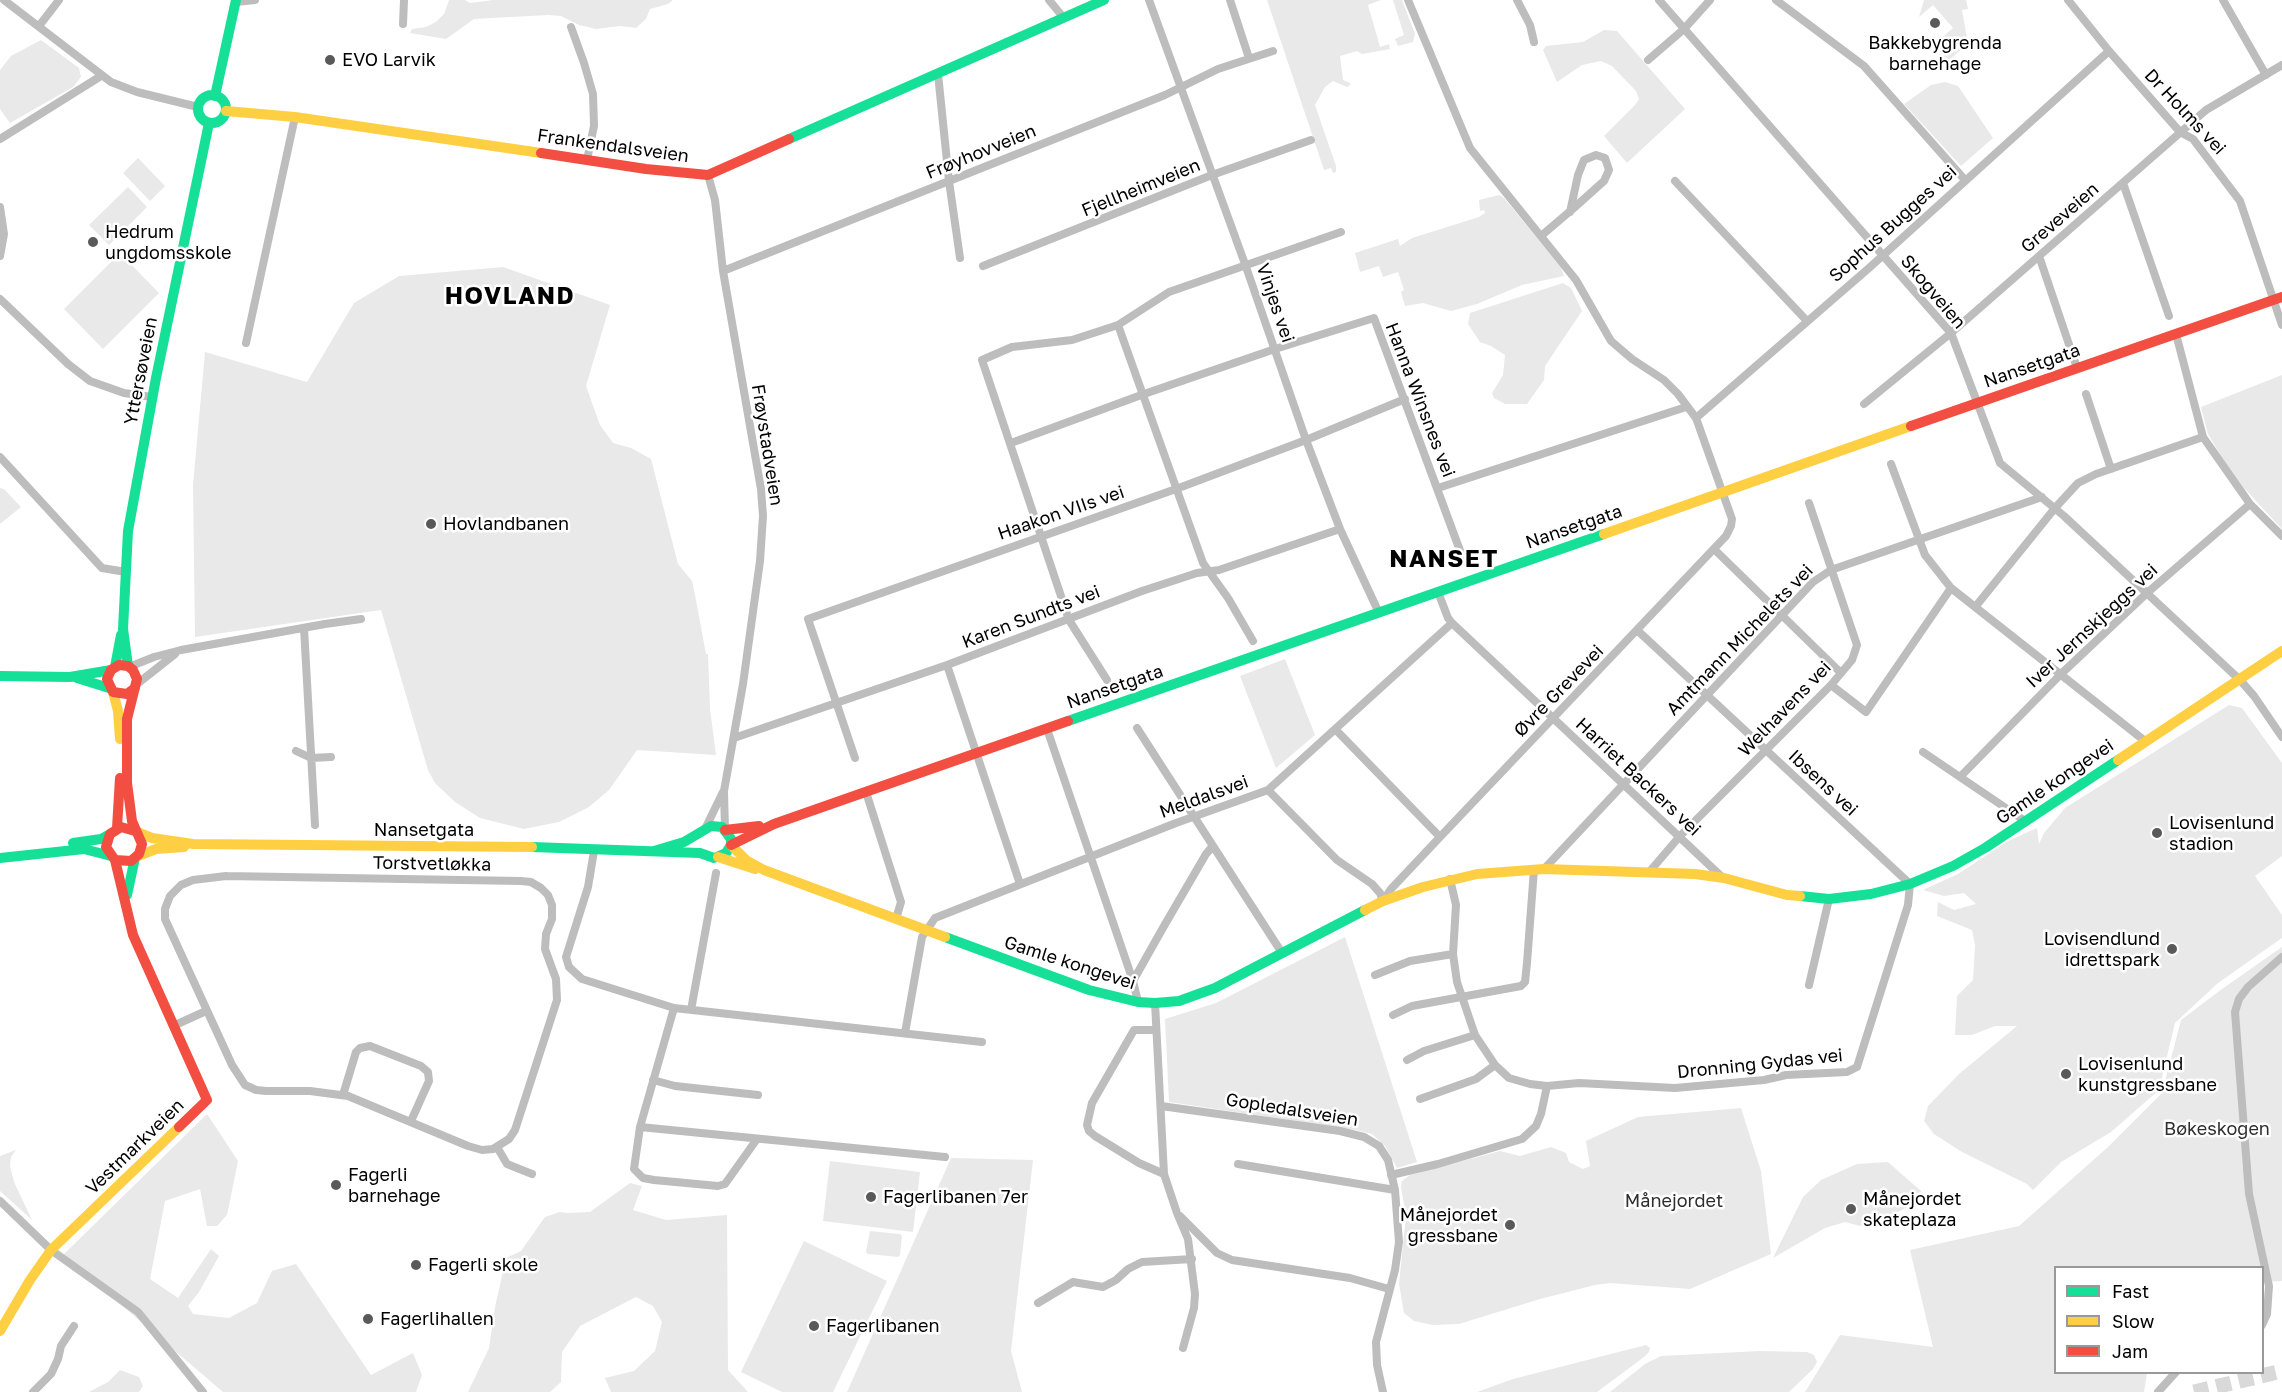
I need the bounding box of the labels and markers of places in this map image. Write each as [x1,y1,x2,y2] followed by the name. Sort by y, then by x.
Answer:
[1928,16,1942,30] marker: Bakkebygrenda barnehage
[1868,32,2002,74] place label: Bakkebygrenda barnehage
[342,49,436,71] place label: EVO Larvik
[323,53,337,67] marker: EVO Larvik
[105,221,232,264] place label: Hedrum ungdomsskole
[86,235,100,249] marker: Hedrum ungdomsskole
[443,513,569,535] place label: Hovlandbanen
[424,517,438,531] marker: Hovlandbanen
[2169,812,2274,854] place label: Lovisenlund stadion
[2150,826,2164,840] marker: Lovisenlund stadion
[2044,928,2160,970] place label: Lovisendlund idrettspark
[2165,942,2179,956] marker: Lovisendlund idrettspark
[2078,1053,2217,1096] place label: Lovisenlund kunstgressbane
[2059,1067,2073,1081] marker: Lovisenlund kunstgressbane
[348,1164,441,1206] place label: Fagerli barnehage
[329,1178,343,1192] marker: Fagerli barnehage
[883,1186,1028,1208] place label: Fagerlibanen 7er
[1863,1188,1961,1230] place label: Månejordet skateplaza
[864,1190,878,1204] marker: Fagerlibanen 7er
[1844,1202,1858,1216] marker: Månejordet skateplaza
[1400,1204,1498,1246] place label: Månejordet gressbane
[1503,1218,1517,1232] marker: Månejordet gressbane
[428,1254,538,1276] place label: Fagerli skole
[409,1258,423,1272] marker: Fagerli skole
[380,1308,494,1330] place label: Fagerlihallen
[361,1312,375,1326] marker: Fagerlihallen
[826,1315,939,1337] place label: Fagerlibanen
[807,1319,821,1333] marker: Fagerlibanen

